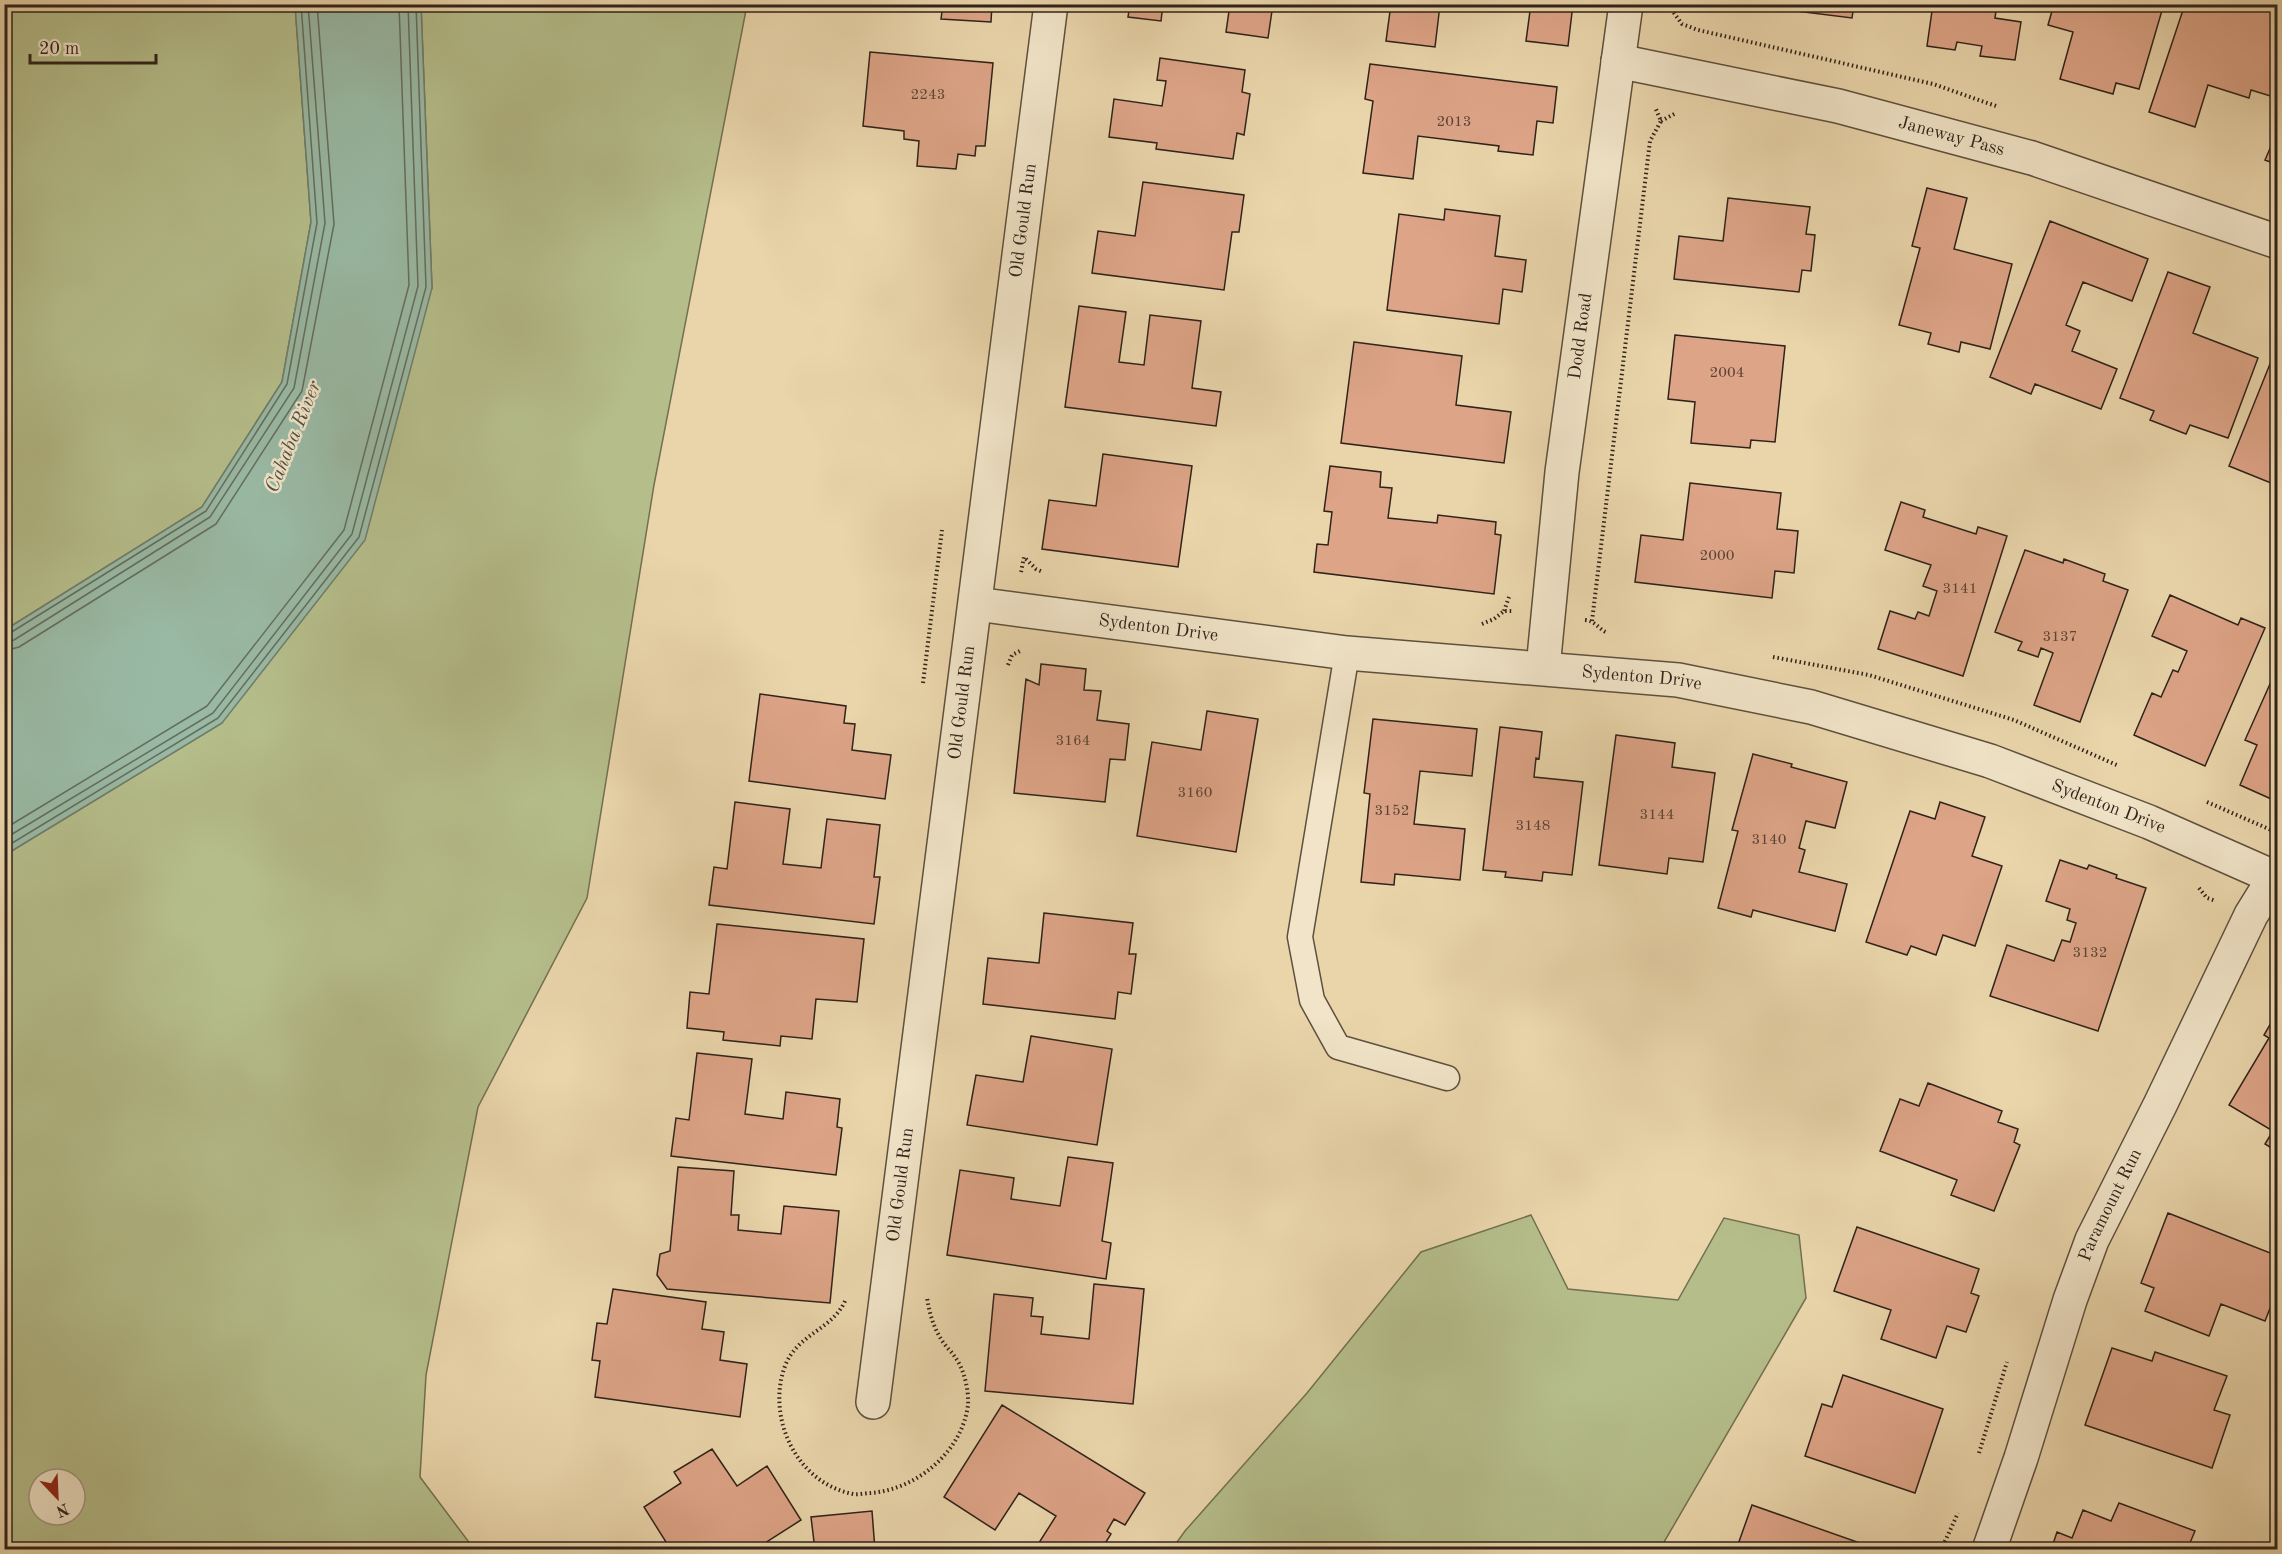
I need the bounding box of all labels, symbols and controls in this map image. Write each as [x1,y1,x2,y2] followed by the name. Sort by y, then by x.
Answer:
[30,27,156,65] scale bar
[39,40,79,58] text: 20 m
[911,88,945,103] house number: 2243
[1896,114,2007,159] street label: Janeway Pass
[1437,115,1471,130] house number: 2013
[1007,162,1040,279] street label: Old Gould Run
[1566,292,1595,380] street label: Dodd Road
[1710,366,1744,381] house number: 2004
[263,378,326,496] water label: Cahaba River
[1700,549,1734,564] house number: 2000
[1943,582,1977,597] house number: 3141
[1097,611,1219,645] street label: Sydenton Drive
[2043,630,2077,645] house number: 3137
[946,644,978,761] street label: Old Gould Run
[1581,663,1703,694] street label: Sydenton Drive
[1056,734,1090,749] house number: 3164
[2049,776,2168,837] street label: Sydenton Drive
[1178,786,1212,801] house number: 3160
[1375,804,1409,819] house number: 3152
[1640,808,1674,823] house number: 3144
[1516,819,1550,834] house number: 3148
[1752,833,1786,848] house number: 3140
[2073,946,2107,961] house number: 3132
[884,1126,917,1243] street label: Old Gould Run
[2076,1146,2145,1264] street label: Paramount Run
[27,1467,87,1527] north arrow
[53,1499,71,1519] text: N

